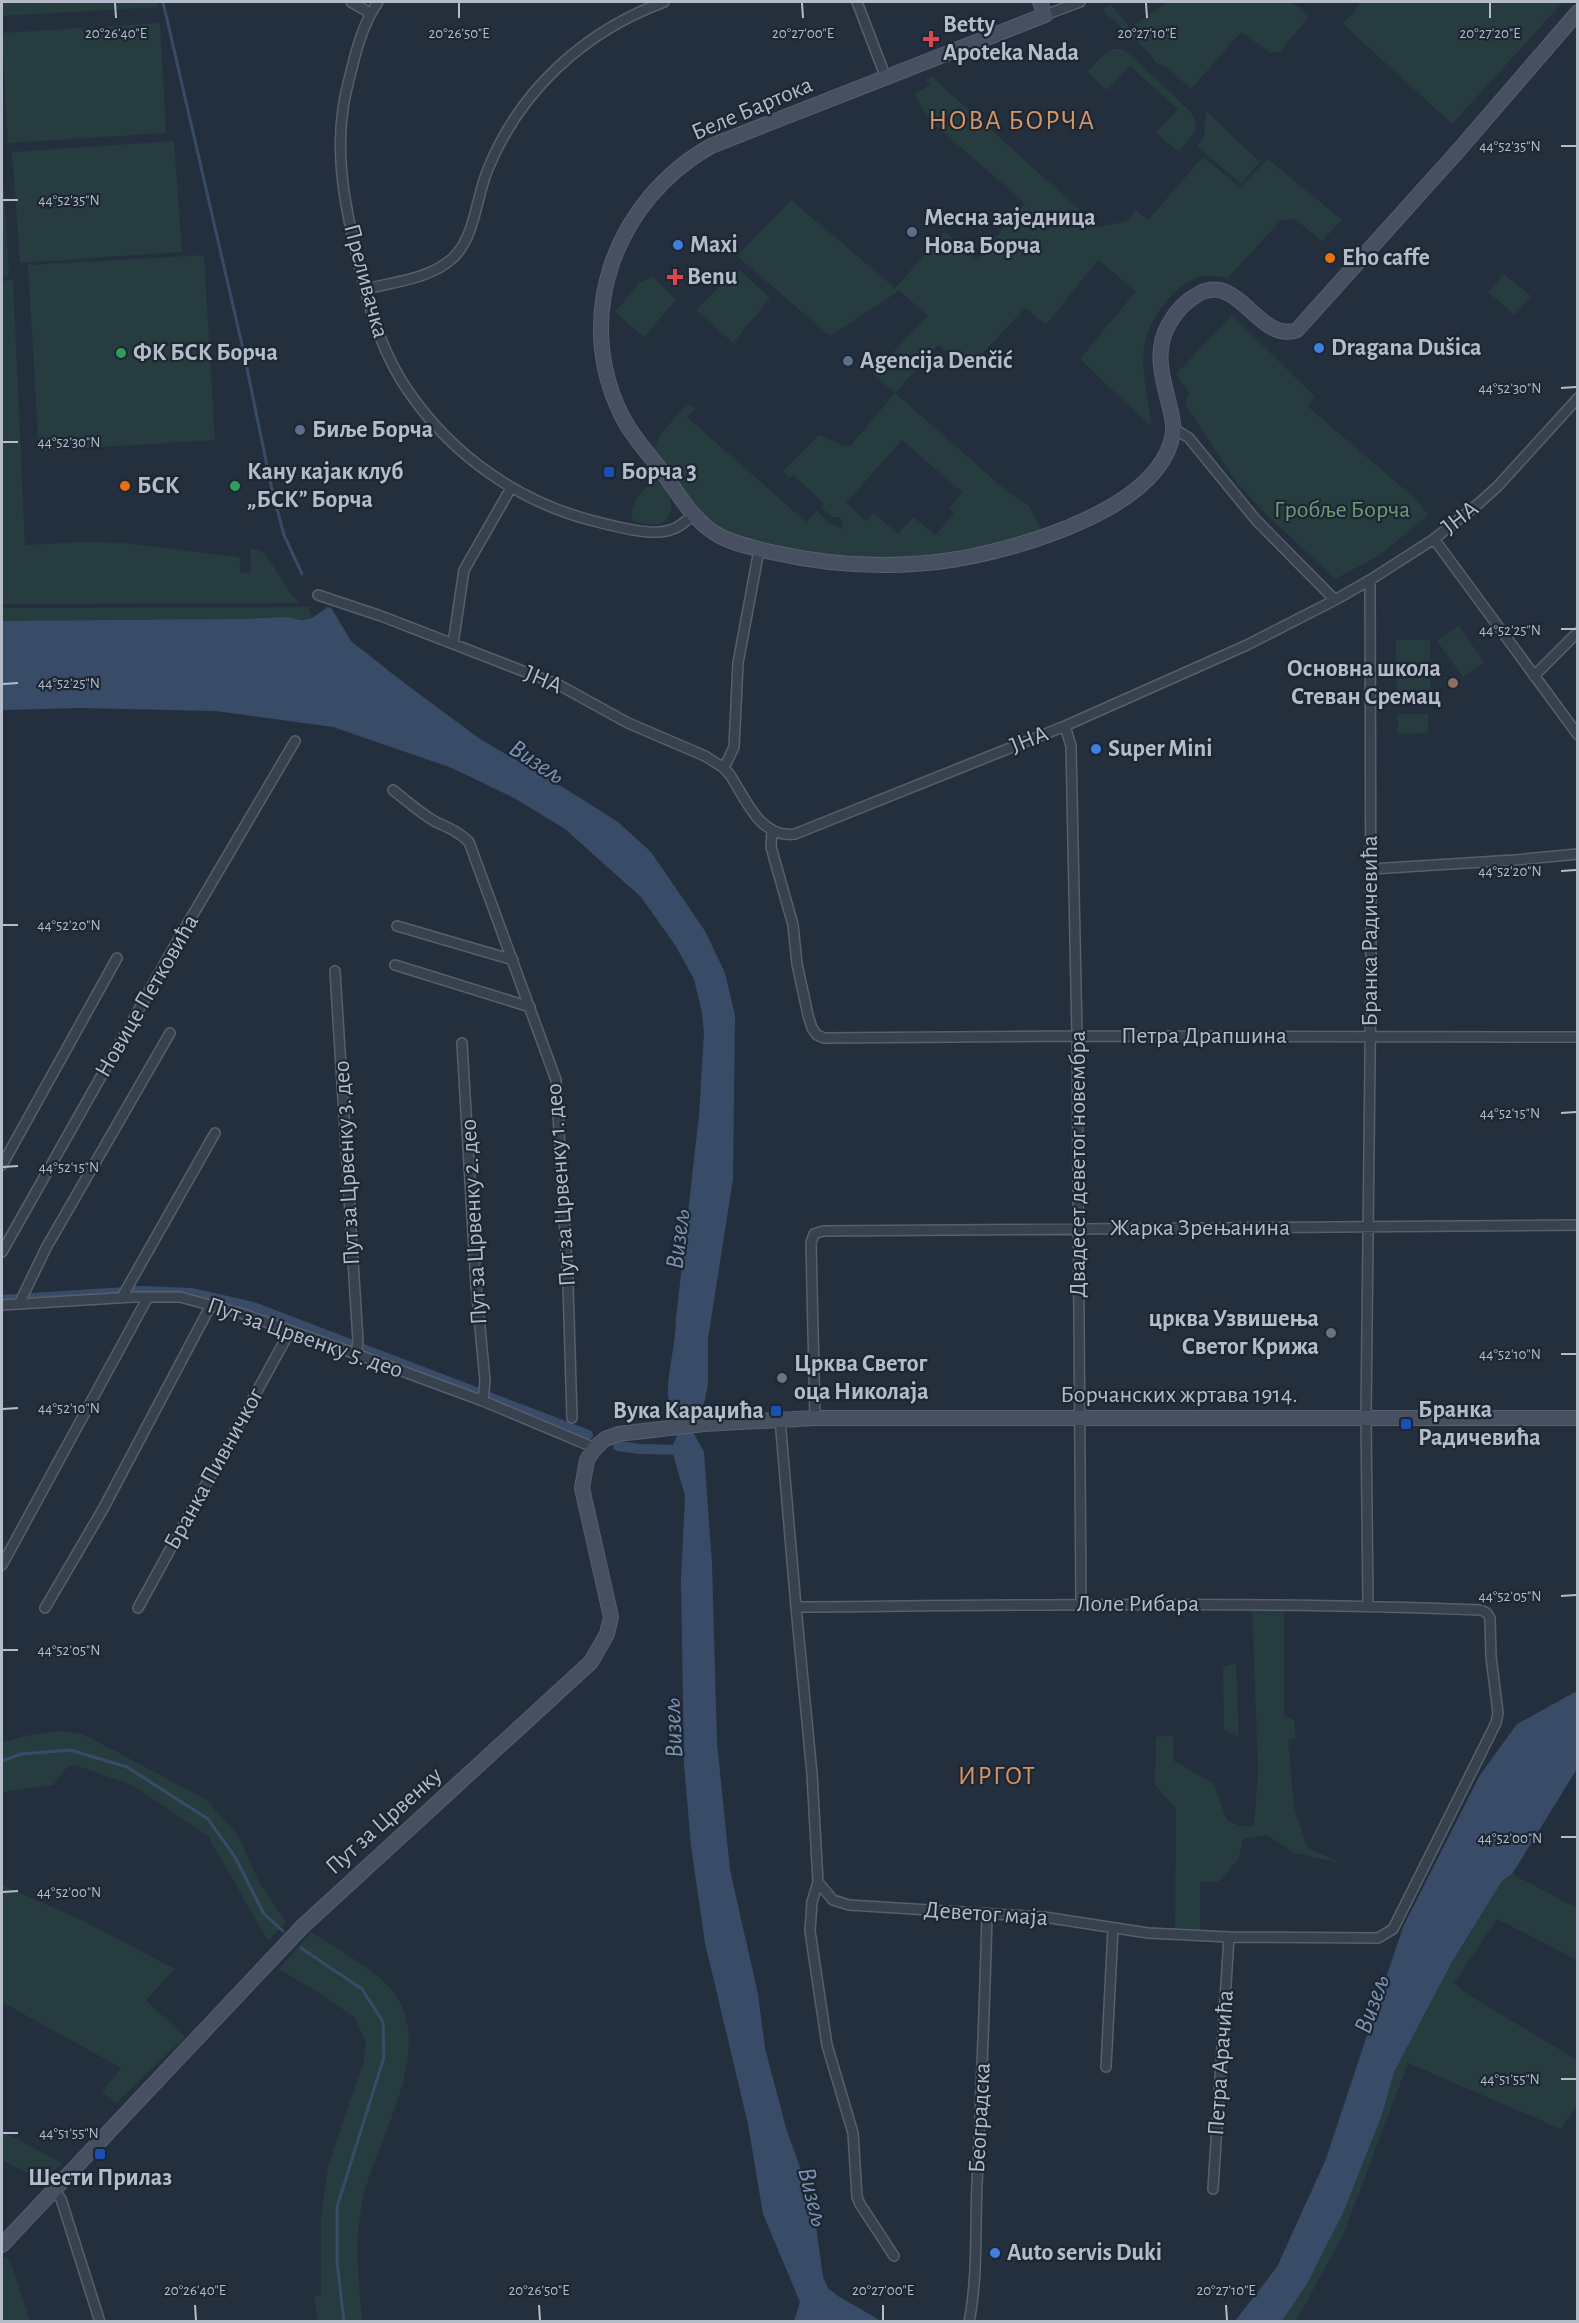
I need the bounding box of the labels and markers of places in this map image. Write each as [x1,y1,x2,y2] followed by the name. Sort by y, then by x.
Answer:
[943,13,1079,65] place label: Betty Apoteka Nada
[924,32,938,46] marker: Betty Apoteka Nada
[924,206,1096,258] place label: Месна заједница Нова Борча
[905,225,919,239] marker: Месна заједница Нова Борча
[690,233,738,257] place label: Maxi
[671,238,685,252] marker: Maxi
[1342,246,1430,270] place label: Eho caffe
[1323,251,1337,265] marker: Eho caffe
[687,265,738,289] place label: Benu
[668,270,682,284] marker: Benu
[1331,336,1482,360] place label: Dragana Dušica
[133,341,278,365] place label: ФК БСК Борча
[1312,341,1326,355] marker: Dragana Dušica
[114,346,128,360] marker: ФК БСК Борча
[860,349,1013,373] place label: Agencija Denčić
[841,354,855,368] marker: Agencija Denčić
[312,418,433,442] place label: Биље Борча
[293,423,307,437] marker: Биље Борча
[247,460,403,512] place label: Кану кајак клуб „БСК” Борча
[621,460,697,484] place label: Борча 3
[602,465,616,479] marker: Борча 3
[137,474,180,498] place label: БСК
[118,479,132,493] marker: БСК
[228,479,242,493] marker: Кану кајак клуб „БСК” Борча
[1287,657,1441,709] place label: Основна школа Стеван Сремац
[1446,676,1460,690] marker: Основна школа Стеван Сремац
[1108,737,1213,761] place label: Super Mini
[1089,742,1103,756] marker: Super Mini
[1149,1307,1319,1359] place label: црква Узвишења Светог Крижа
[1324,1326,1338,1340] marker: црква Узвишења Светог Крижа
[794,1352,929,1404] place label: Црква Светог оца Николаја
[775,1371,789,1385] marker: Црква Светог оца Николаја
[1418,1398,1541,1450] place label: Бранка Радичевића
[613,1399,764,1423] place label: Вука Караџића
[769,1404,783,1418] marker: Вука Караџића
[1399,1417,1413,1431] marker: Бранка Радичевића
[93,2147,107,2161] marker: Шести Прилаз
[28,2166,172,2190] place label: Шести Прилаз
[1007,2241,1162,2265] place label: Auto servis Duki
[988,2246,1002,2260] marker: Auto servis Duki

